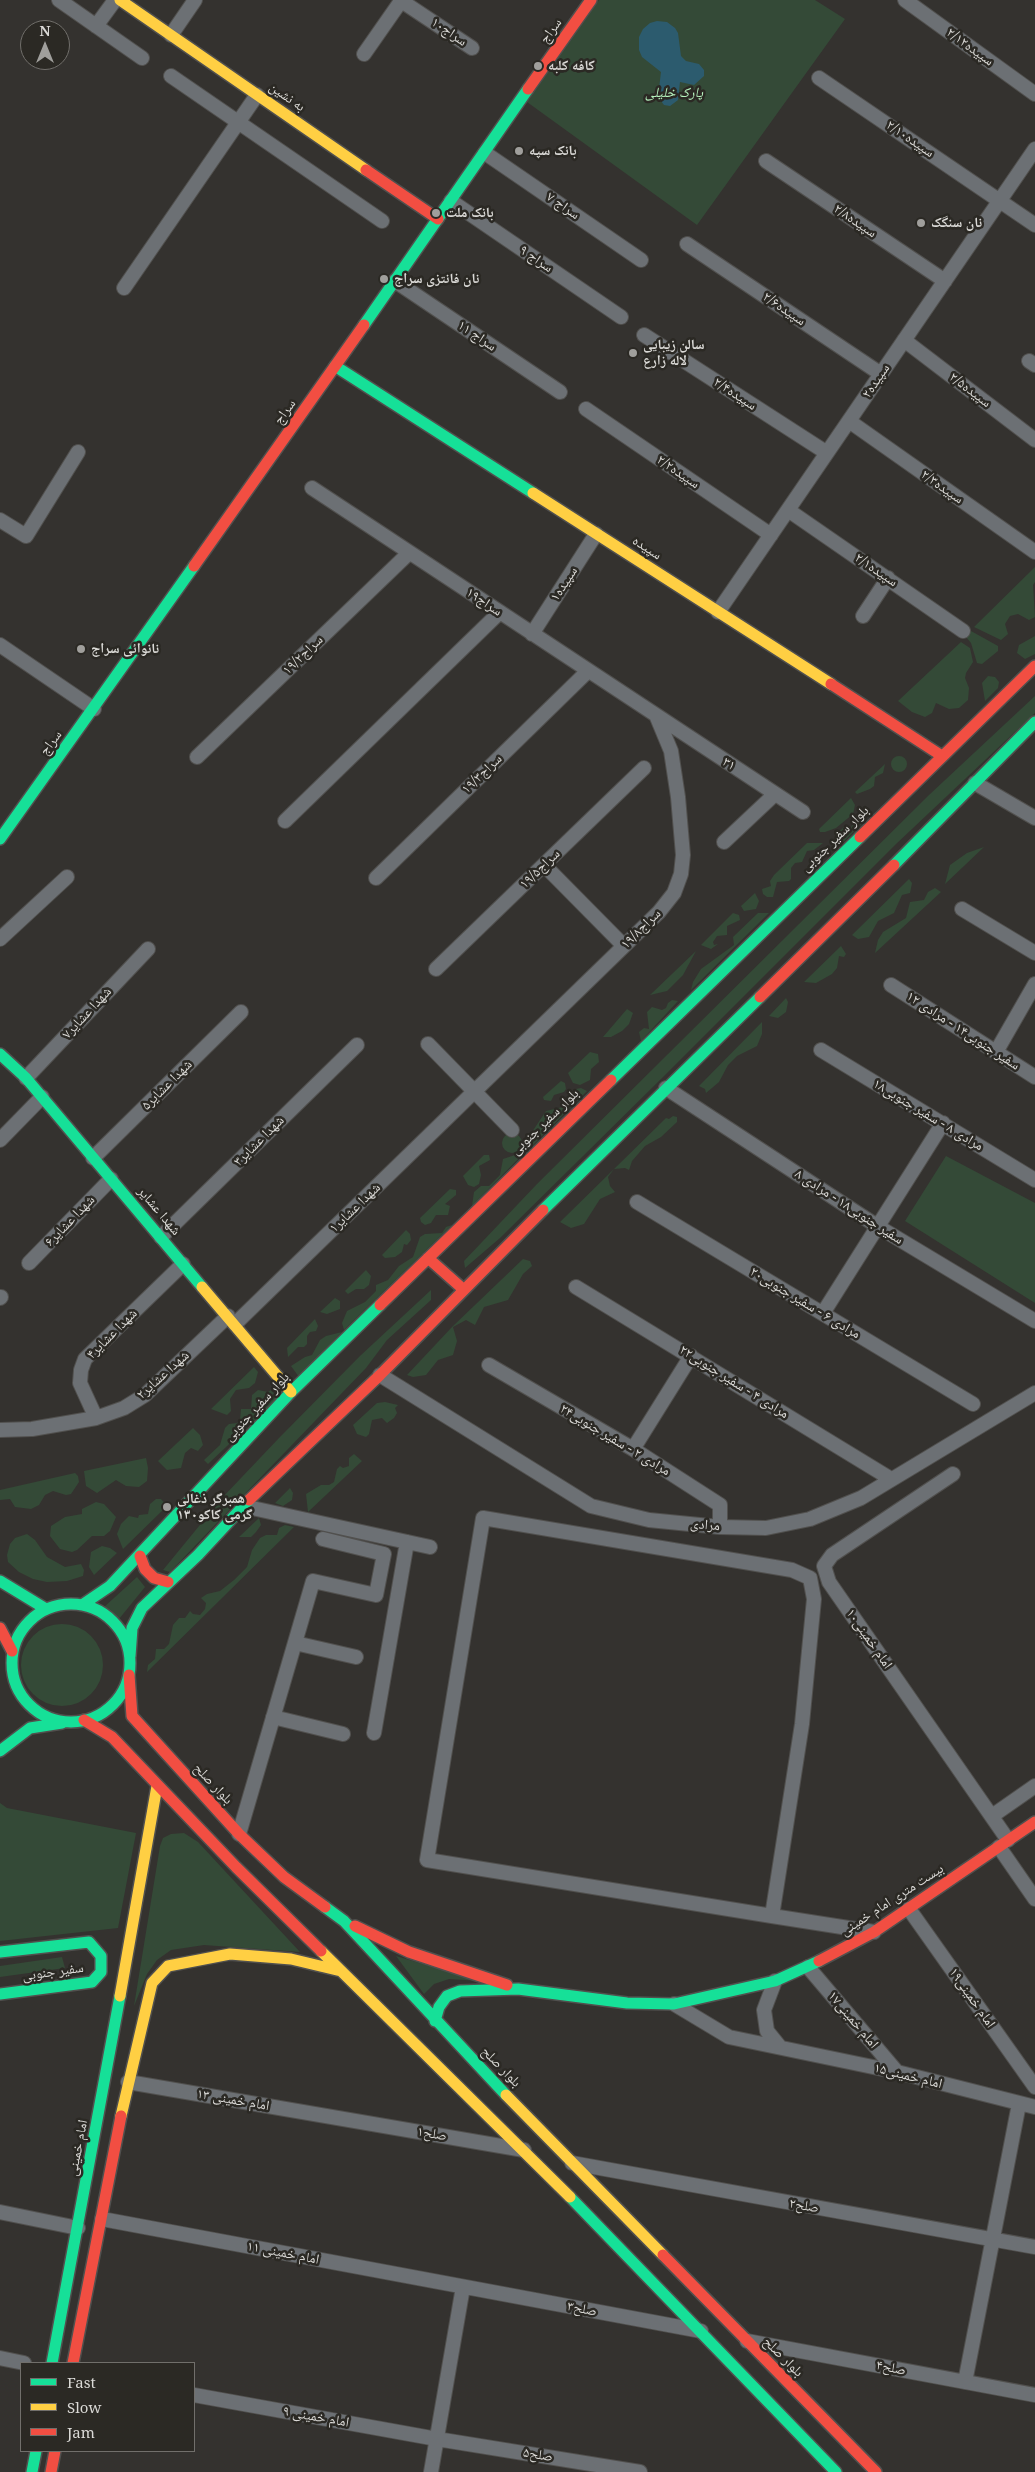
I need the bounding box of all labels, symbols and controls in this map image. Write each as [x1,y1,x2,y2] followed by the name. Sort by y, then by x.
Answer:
[428,14,470,50] street label: سراج۱۰
[536,15,566,47] street label: سراج
[20,20,70,70] north arrow
[39,21,51,40] text: N
[943,24,997,70] street label: سپیده۲/۱۲
[548,58,595,74] place label: کافه کلبه
[532,60,544,72] marker: کافه کلبه
[266,79,308,115] street label: به نشین
[645,85,703,101] park label: پارک خلیلی
[883,117,937,161] street label: سپیده۲/۱۰
[529,143,576,159] place label: بانک سپه
[513,145,525,157] marker: بانک سپه
[543,188,583,224] street label: سراج ۷
[830,201,880,241] street label: سپیده۲/۸
[446,205,494,221] place label: بانک ملت
[430,207,442,219] marker: بانک ملت
[931,215,982,231] place label: نان سنگک
[915,217,927,229] marker: نان سنگک
[516,242,556,276] street label: سراج ۹
[394,271,479,287] place label: نان فانتزی سراج
[378,273,390,285] marker: نان فانتزی سراج
[759,289,809,329] street label: سپیده۲/۶
[454,317,500,355] street label: سراج ۱۱
[643,337,705,370] place label: سالن زیبایی لاله زارع
[627,347,639,359] marker: سالن زیبایی لاله زارع
[858,361,894,401] street label: سپیده۲
[946,369,994,411] street label: سپیده۲/۵
[710,374,760,414] street label: سپیده۲/۴
[270,396,300,428] street label: سراج
[653,452,703,492] street label: سپیده۲/۲
[917,466,967,508] street label: سپیده۲/۳
[629,532,665,564] street label: سپیده
[851,550,901,590] street label: سپیده۲/۱
[547,564,581,604] street label: سپیده۱
[463,584,505,620] street label: سراج۱۹
[279,632,327,678] street label: سراج۱۹/۲
[91,641,159,657] place label: نانوائی سراج
[75,643,87,655] marker: نانوائی سراج
[36,727,66,759] street label: سراج
[458,751,506,797] street label: سراج۱۹/۳
[719,754,739,774] street label: ۳۱
[797,802,873,876] street label: بلوار سفیر جنوبی
[516,846,564,892] street label: سراج۱۹/۵
[617,905,665,953] street label: سراج۱۹/۸
[59,984,115,1042] street label: شهدا عشایر۷
[903,988,1023,1074] street label: سفیر جنوبی۱۴ - مرادی ۱۲
[138,1056,196,1114] street label: شهدا عشایر۵
[870,1075,986,1155] street label: مرادی ۸ - سفیر جنوبی۱۸
[507,1085,583,1159] street label: بلوار سفیر جنوبی
[230,1112,288,1170] street label: شهدا عشایر۳
[792,1166,906,1248] street label: سفیر جنوبی۱۸ - مرادی ۸
[326,1179,384,1237] street label: شهدا عشایر۱
[134,1183,184,1239] street label: شهدا عشایر
[41,1192,99,1250] street label: شهدا عشایر۶
[747,1263,863,1343] street label: مرادی ۶ - سفیر جنوبی۲۰
[83,1305,141,1363] street label: شهدا عشایر۴
[676,1342,792,1422] street label: مرادی ۴ - سفیر جنوبی۲۲
[133,1347,193,1403] street label: شهدا عشایر۲
[221,1369,293,1445] street label: بلوار سفیر جنوبی
[557,1400,673,1480] street label: مرادی ۲ - سفیر جنوبی۲۴
[177,1491,252,1524] place label: همبرگر ذغالی ۱۳۰گرمی کاکو
[161,1501,173,1513] marker: همبرگر ذغالی ۱۳۰گرمی کاکو
[689,1515,721,1535] street label: مرادی
[842,1606,896,1672] street label: امام خمینی۱۰
[190,1760,236,1808] street label: بلوار صلح
[837,1860,947,1940] street label: بیست متری امام خمینی
[21,1959,85,1985] street label: سفیر جنوبی
[945,1965,999,2031] street label: امام خمینی۱۹
[824,1988,882,2052] street label: امام خمینی۱۷
[478,2043,524,2091] street label: بلوار صلح
[872,2059,944,2093] street label: ۱۵امام خمینی
[195,2085,271,2115] street label: امام خمینی ۱۳
[64,2118,92,2178] street label: امام خمینی
[416,2123,448,2145] street label: ۱صلح
[788,2195,820,2217] street label: صلح۲
[245,2238,321,2268] street label: امام خمینی ۱۱
[566,2298,598,2320] street label: صلح۳
[759,2333,807,2381] street label: بلوار صلح
[875,2357,907,2379] street label: صلح۴
[20,2362,195,2452] legend
[67,2372,96,2392] text: Fast
[67,2397,101,2417] text: Slow
[282,2403,350,2431] street label: امام خمینی ۹
[67,2422,95,2442] text: Jam
[522,2444,554,2466] street label: صلح۵

